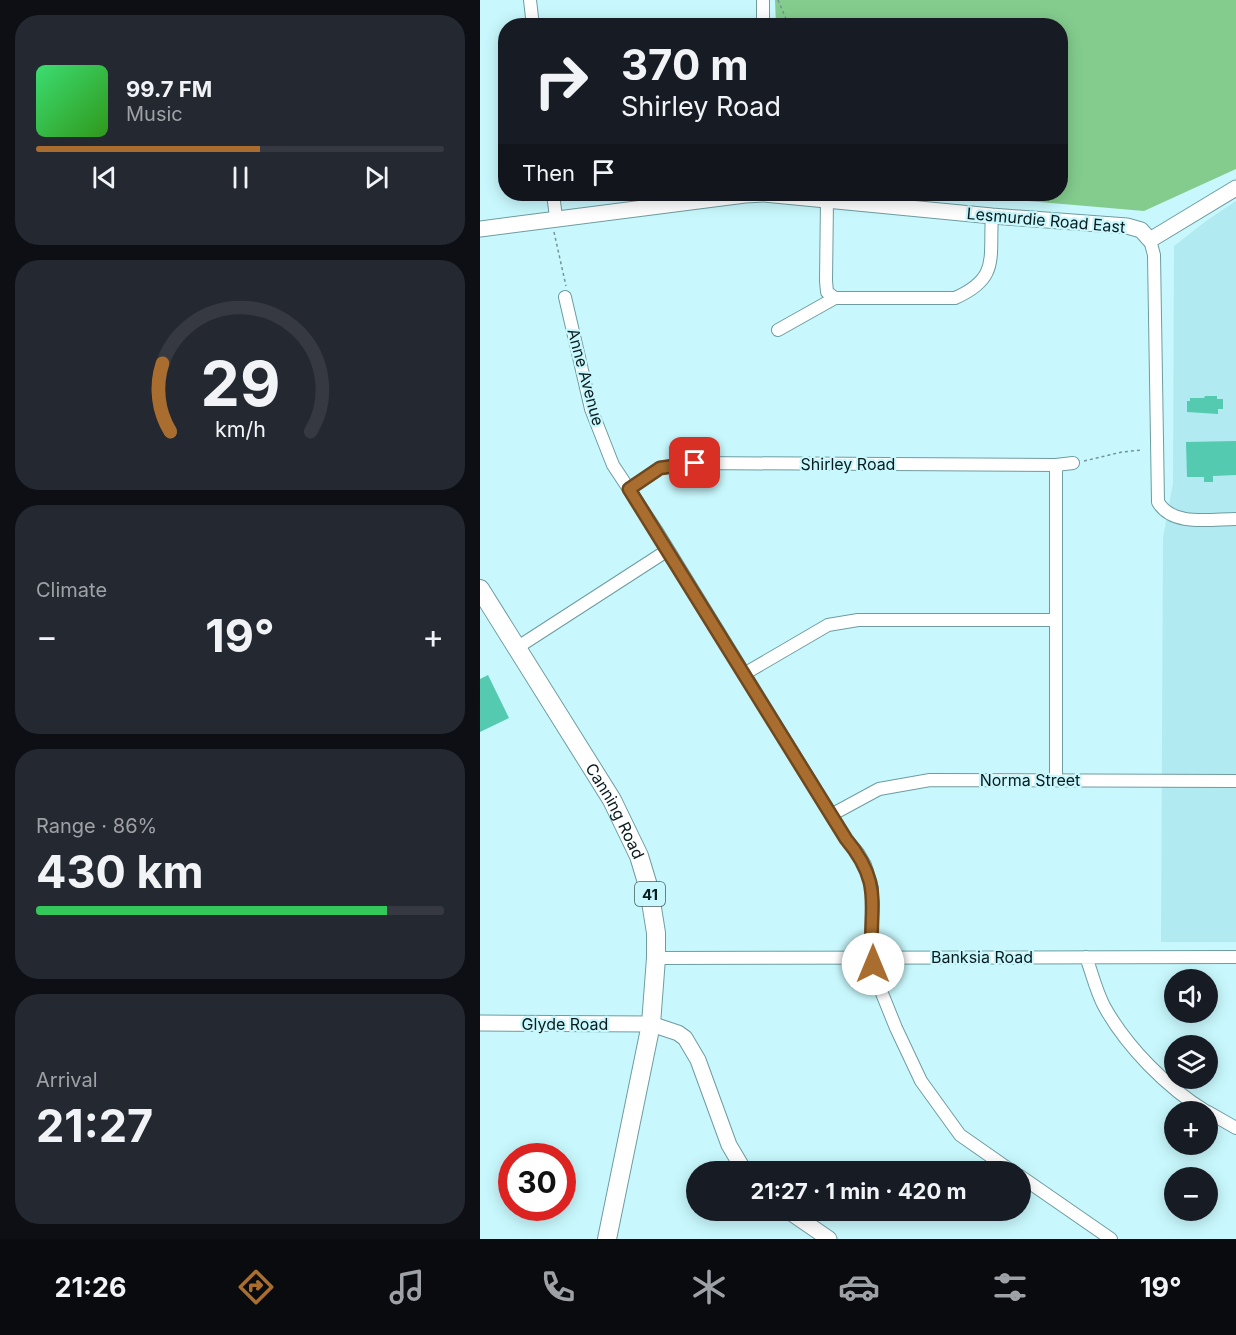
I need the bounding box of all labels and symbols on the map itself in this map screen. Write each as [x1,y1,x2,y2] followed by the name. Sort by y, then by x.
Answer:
[966,203,1126,237] street label: Lesmurdie Road East
[563,326,609,428] street label: Anne Avenue
[669,437,720,488] pin
[801,454,895,474] street label: Shirley Road
[581,759,649,862] street label: Canning Road
[980,770,1080,790] street label: Norma Street
[635,882,665,906] road number: 41
[841,932,905,996] position arrow
[931,947,1033,967] street label: Banksia Road
[522,1014,608,1034] street label: Glyde Road
[498,1143,576,1221] speed limit sign: 30

